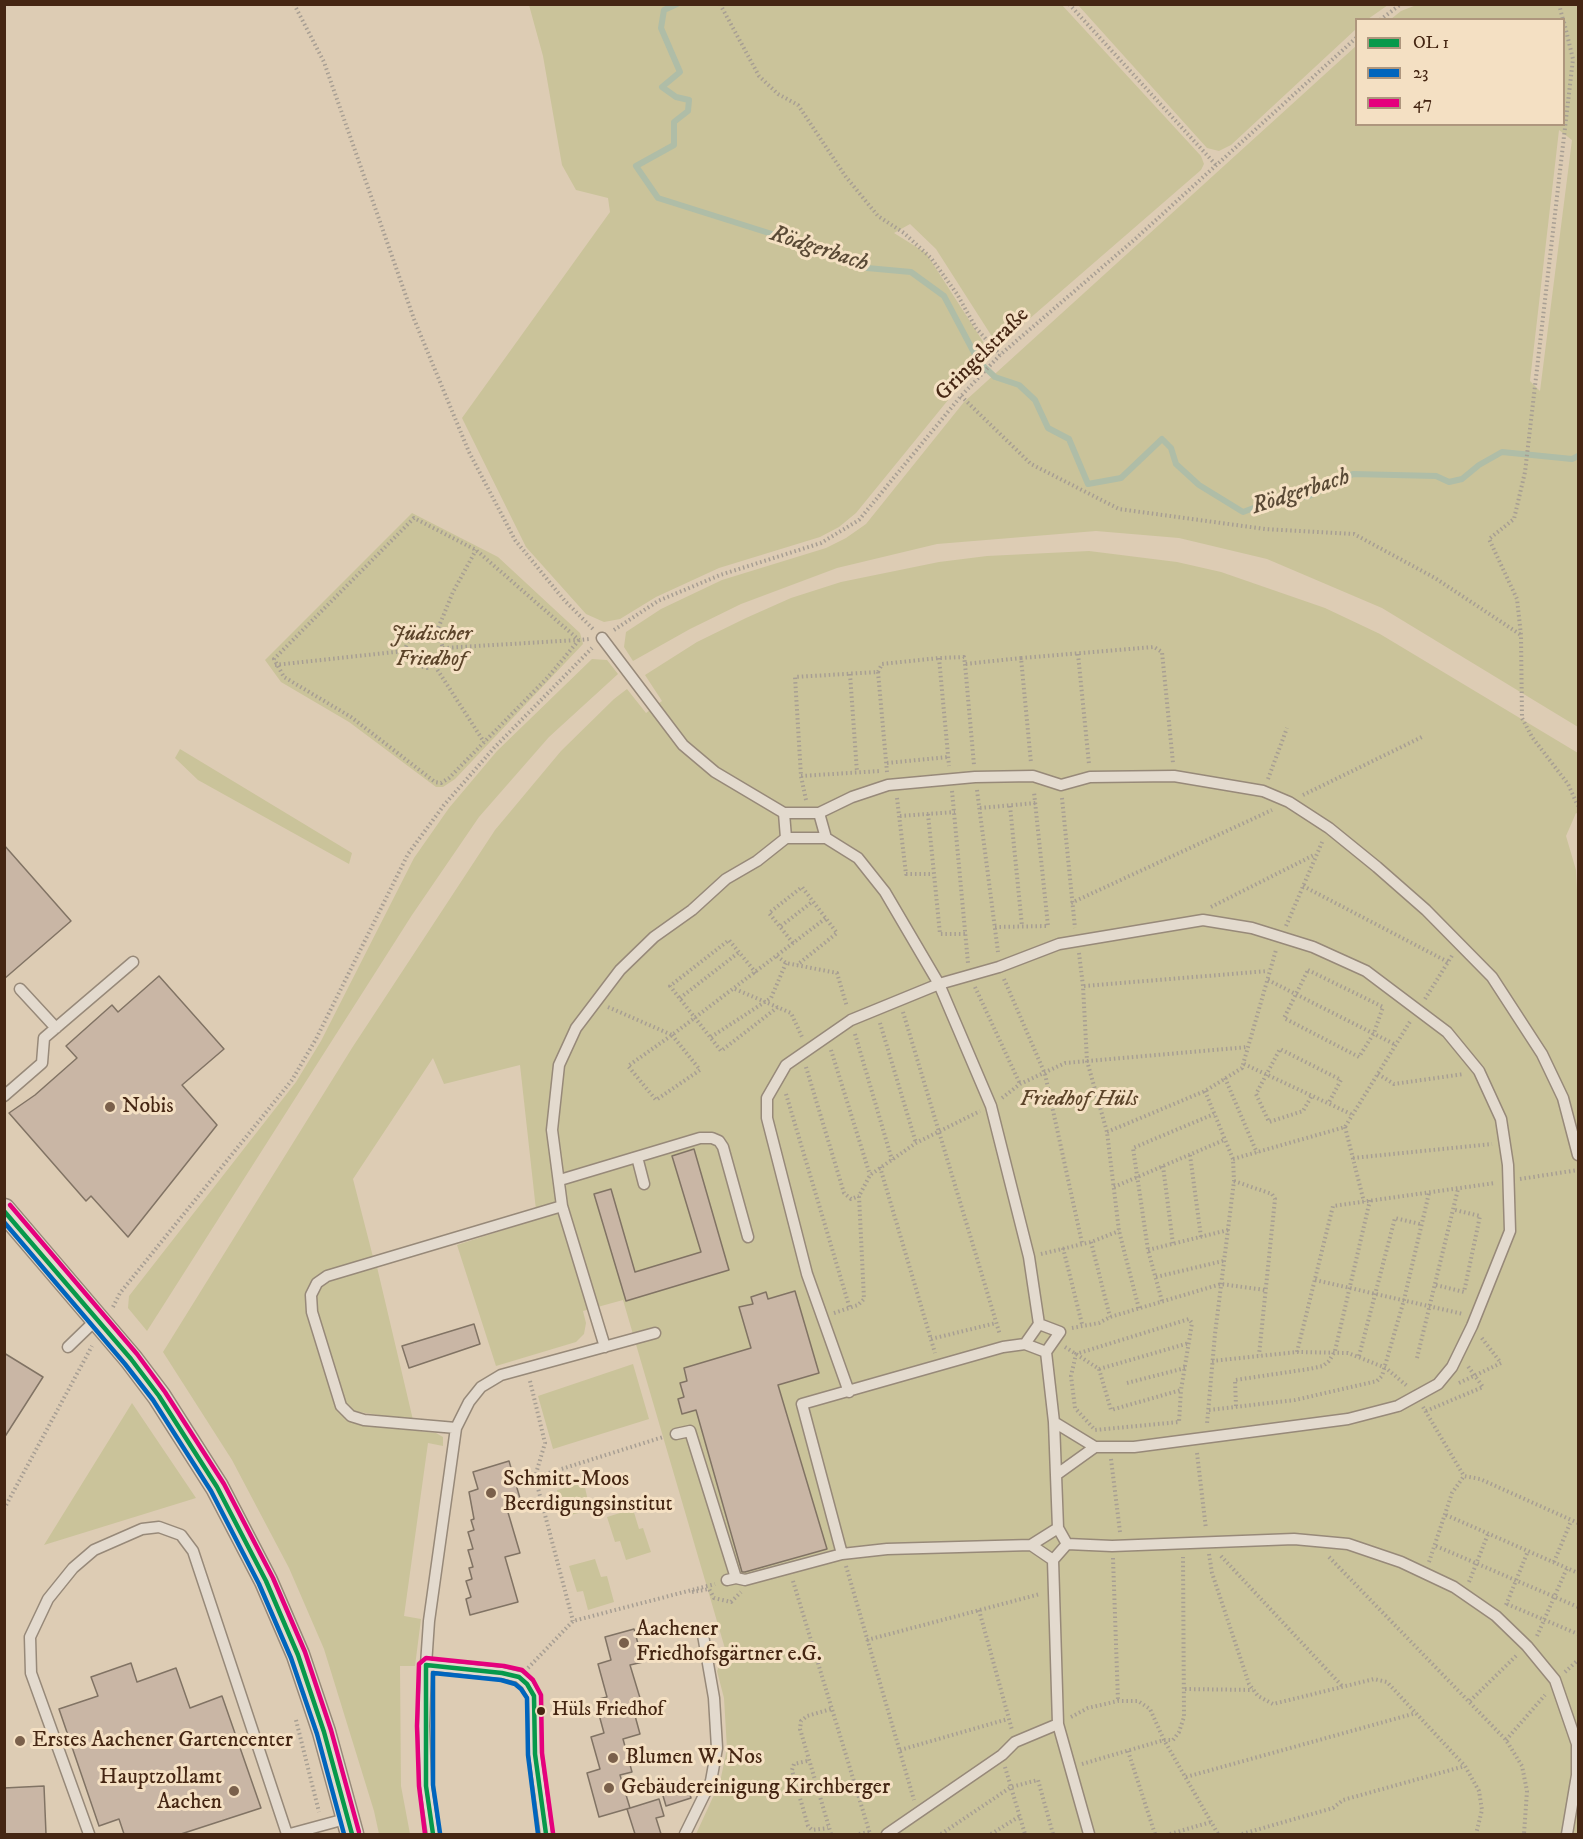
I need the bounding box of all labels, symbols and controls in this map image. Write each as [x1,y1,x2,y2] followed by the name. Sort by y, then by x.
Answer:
[1355,18,1565,126] legend
[1413,32,1449,54] text: OL 1
[1413,62,1429,84] text: 23
[1413,92,1432,114] text: 47
[766,221,872,279] water label: Rödgerbach
[931,303,1035,407] street label: Gringelstraße
[1248,464,1354,522] water label: Rödgerbach
[390,622,472,674] park label: Jüdischer Friedhof
[1020,1087,1138,1113] park label: Friedhof Hüls
[122,1094,174,1120] place label: Nobis
[103,1100,117,1114] marker: Nobis
[503,1467,673,1518] place label: Schmitt-Moos Beerdigungsinstitut
[484,1486,498,1500] marker: Schmitt-Moos Beerdigungsinstitut
[636,1617,822,1669] place label: Aachener Friedhofsgärtner e.G.
[617,1636,631,1650] marker: Aachener Friedhofsgärtner e.G.
[552,1699,664,1723] place label: Hüls Friedhof
[535,1705,547,1717] marker: Hüls Friedhof
[32,1728,293,1754] place label: Erstes Aachener Gartencenter
[13,1734,27,1748] marker: Erstes Aachener Gartencenter
[625,1745,762,1771] place label: Blumen W. Nos
[606,1751,620,1765] marker: Blumen W. Nos
[99,1765,222,1816] place label: Hauptzollamt Aachen
[621,1775,890,1801] place label: Gebäudereinigung Kirchberger
[602,1781,616,1795] marker: Gebäudereinigung Kirchberger
[227,1784,241,1798] marker: Hauptzollamt Aachen

